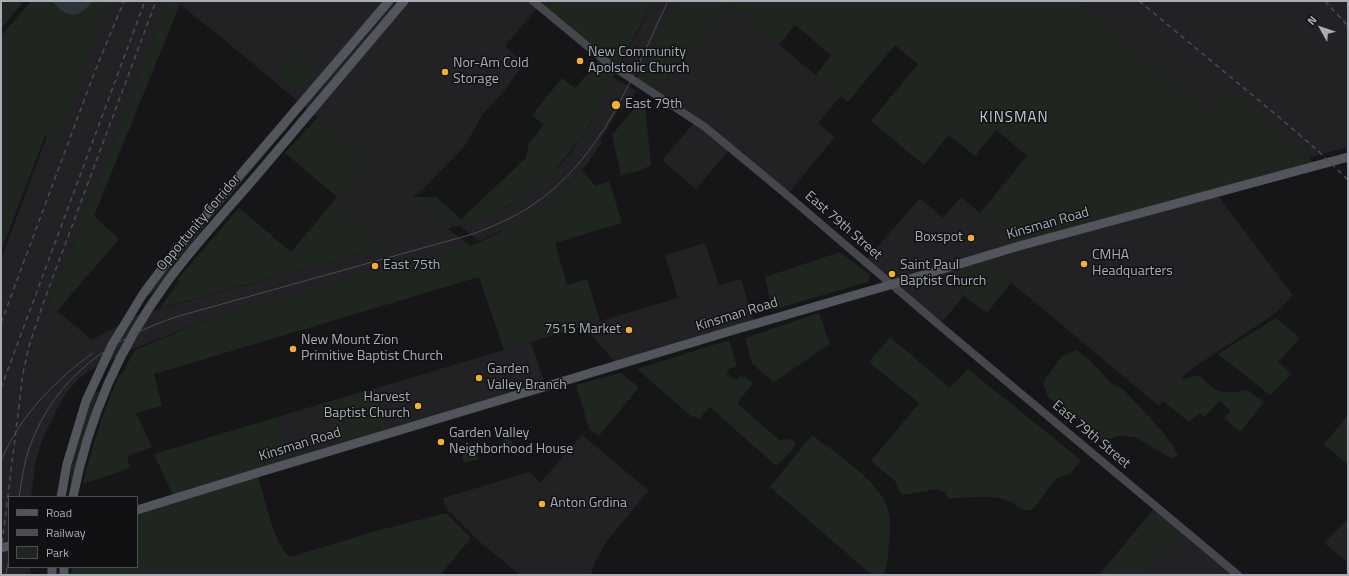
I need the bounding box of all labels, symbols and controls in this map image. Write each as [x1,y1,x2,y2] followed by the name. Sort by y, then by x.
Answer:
[1301,8,1341,48] north arrow
[1303,12,1320,28] text: N
[588,45,690,78] place label: New Community Apolstolic Church
[453,56,529,88] place label: Nor-Am Cold Storage
[575,56,585,66] marker: New Community Apolstolic Church
[440,67,450,77] marker: Nor-Am Cold Storage
[625,97,682,113] place label: East 79th
[610,99,622,111] marker: East 79th
[979,109,1049,127] district label: KINSMAN
[154,171,244,275] street label: Opportunity Corridor
[801,188,885,264] street label: East 79th Street
[1005,204,1091,244] street label: Kinsman Road
[915,230,963,246] place label: Boxspot
[966,233,976,243] marker: Boxspot
[1092,248,1173,280] place label: CMHA Headquarters
[383,258,440,274] place label: East 75th
[900,258,986,290] place label: Saint Paul Baptist Church
[1079,259,1089,269] marker: CMHA Headquarters
[370,261,380,271] marker: East 75th
[887,269,897,279] marker: Saint Paul Baptist Church
[694,295,780,335] street label: Kinsman Road
[544,322,621,338] place label: 7515 Market
[624,325,634,335] marker: 7515 Market
[301,333,443,366] place label: New Mount Zion Primitive Baptist Church
[288,344,298,354] marker: New Mount Zion Primitive Baptist Church
[487,362,567,394] place label: Garden Valley Branch
[474,373,484,383] marker: Garden Valley Branch
[324,390,410,422] place label: Harvest Baptist Church
[1049,398,1133,472] street label: East 79th Street
[413,401,423,411] marker: Harvest Baptist Church
[257,425,343,465] street label: Kinsman Road
[449,426,573,458] place label: Garden Valley Neighborhood House
[436,437,446,447] marker: Garden Valley Neighborhood House
[8,496,138,568] legend
[550,496,627,512] place label: Anton Grdina
[537,499,547,509] marker: Anton Grdina
[46,503,72,522] text: Road
[46,523,86,542] text: Railway
[46,543,69,562] text: Park

